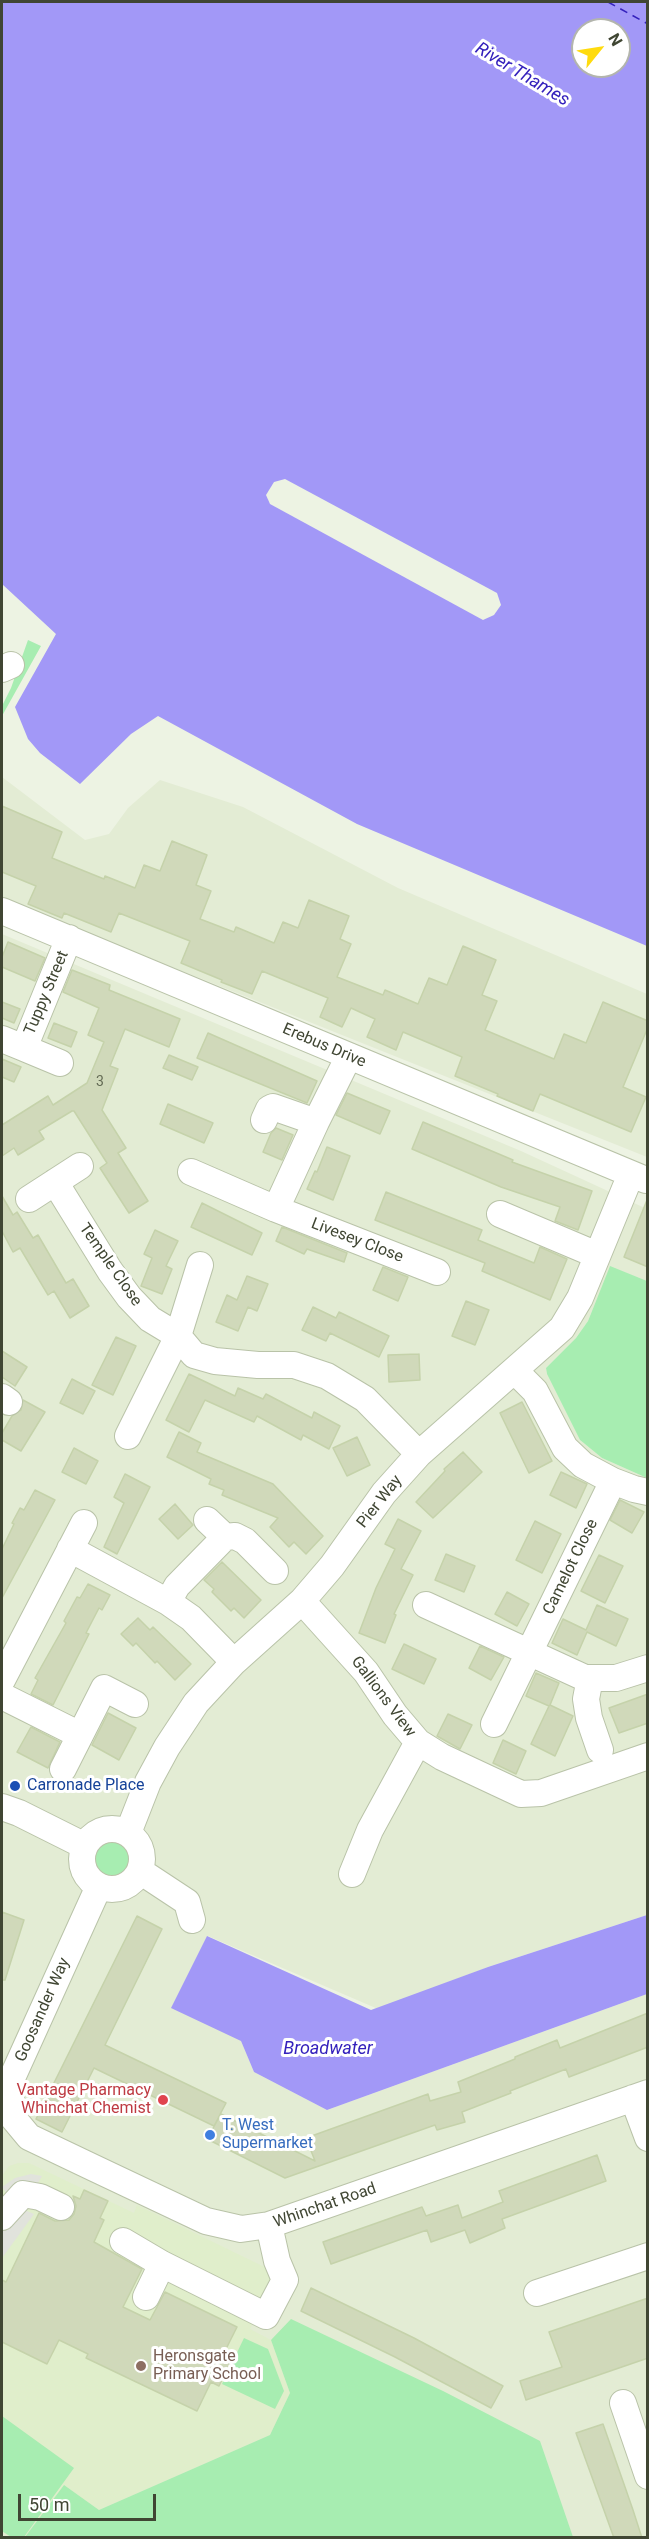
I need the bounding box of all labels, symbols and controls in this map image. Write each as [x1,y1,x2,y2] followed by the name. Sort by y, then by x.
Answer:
[571,18,631,78] north arrow
[604,30,626,49] text: N
[471,38,573,112] water label: River Thames
[21,948,73,1038] street label: Tuppy Street
[279,1020,369,1072] street label: Erebus Drive
[96,1074,104,1090] house number: 3
[308,1215,406,1267] street label: Livesey Close
[74,1220,146,1310] street label: Temple Close
[353,1472,407,1532] street label: Pier Way
[540,1516,602,1618] street label: Camelot Close
[346,1653,420,1741] street label: Gallions View
[27,1776,144,1796] place label: Carronade Place
[8,1779,22,1793] marker: Carronade Place
[11,1955,75,2065] street label: Goosander Way
[283,2038,373,2060] water label: Broadwater
[17,2081,151,2119] place label: Vantage Pharmacy Whinchat Chemist
[156,2093,170,2107] marker: Vantage Pharmacy Whinchat Chemist
[222,2116,313,2154] place label: T. West Supermarket
[203,2128,217,2142] marker: T. West Supermarket
[271,2179,379,2233] street label: Whinchat Road
[153,2347,261,2385] place label: Heronsgate Primary School
[134,2359,148,2373] marker: Heronsgate Primary School
[21,2482,159,2520] scale bar
[29,2494,69,2515] text: 50 m

